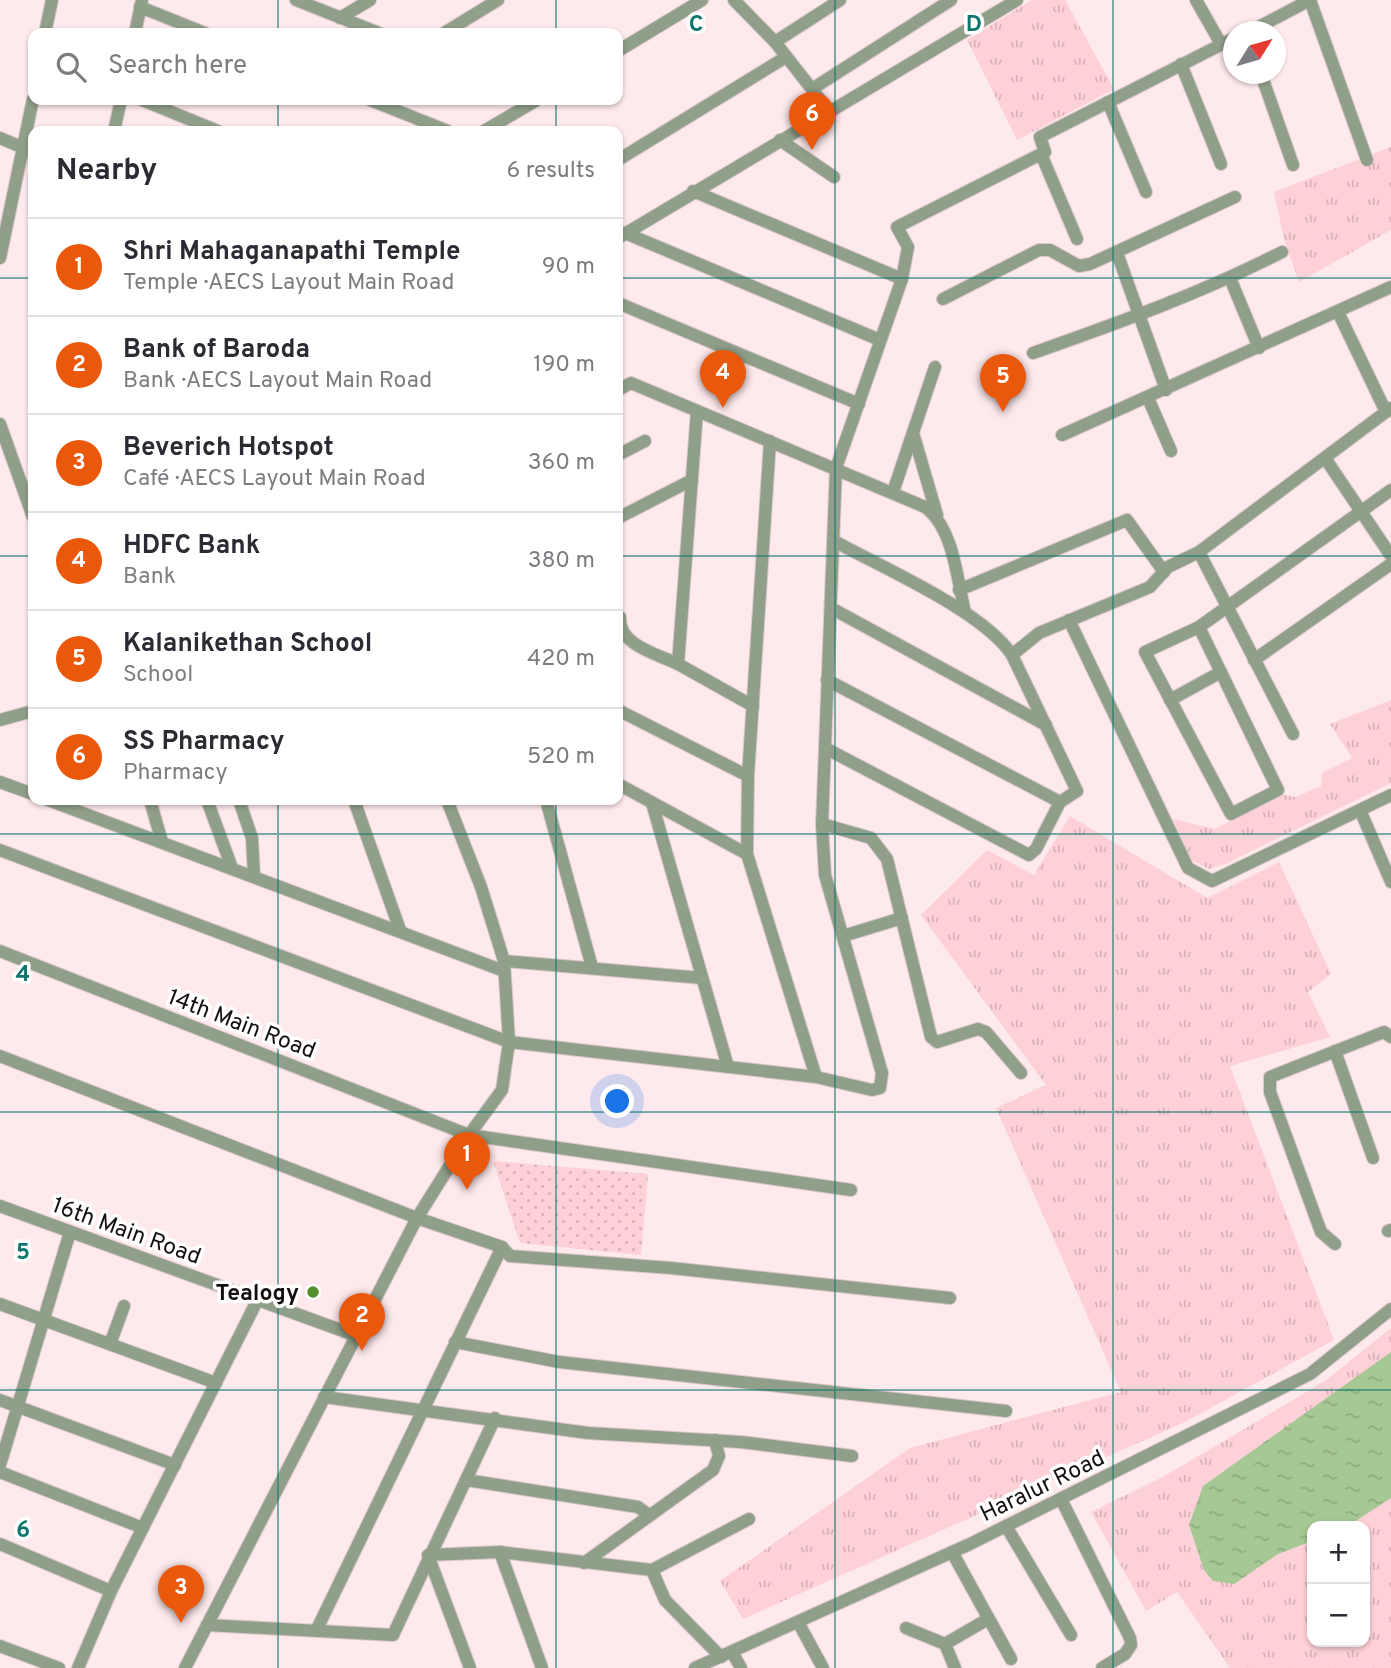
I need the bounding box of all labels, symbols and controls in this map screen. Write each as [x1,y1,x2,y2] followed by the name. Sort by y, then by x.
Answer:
[689,11,703,40] text: C
[966,11,982,40] text: D
[1223,21,1286,84] north arrow
[28,28,623,105] search box
[52,48,90,86] icon: search
[108,50,247,83] text: Search here
[789,92,835,150] pin: 6
[56,153,157,190] text: Nearby
[507,157,595,186] text: 6 results
[123,236,461,269] text: Shri Mahaganapathi Temple
[74,253,84,282] text: 1
[542,253,595,282] text: 90 m
[123,269,454,298] text: Temple · AECS Layout Main Road
[123,334,310,367] text: Bank of Baroda
[700,350,746,408] pin: 4
[72,351,86,380] text: 2
[533,351,595,380] text: 190 m
[980,354,1026,412] pin: 5
[123,367,432,396] text: Bank · AECS Layout Main Road
[123,432,334,465] text: Beverich Hotspot
[72,449,86,478] text: 3
[528,449,595,478] text: 360 m
[123,465,426,494] text: Café · AECS Layout Main Road
[123,530,260,563] text: HDFC Bank
[72,547,86,576] text: 4
[528,547,595,576] text: 380 m
[123,563,176,592] text: Bank
[123,628,372,661] text: Kalanikethan School
[72,645,86,674] text: 5
[527,645,595,674] text: 420 m
[123,661,193,690] text: School
[123,726,285,759] text: SS Pharmacy
[72,743,86,772] text: 6
[527,743,595,772] text: 520 m
[123,759,228,788] text: Pharmacy
[16,961,30,990] text: 4
[163,984,319,1067] street label: 14th Main Road
[600,1084,634,1118] your location
[444,1132,490,1190] pin: 1
[48,1192,205,1273] street label: 16th Main Road
[16,1239,30,1268] text: 5
[215,1280,299,1309] place label: Tealogy
[305,1284,321,1300] marker: Tealogy
[339,1293,385,1351] pin: 2
[976,1445,1110,1530] street label: Haralur Road
[16,1517,30,1546] text: 6
[1307,1521,1370,1647] map controls
[1307,1521,1370,1584] button: +
[158,1565,204,1623] pin: 3
[1307,1584,1370,1647] button: −

